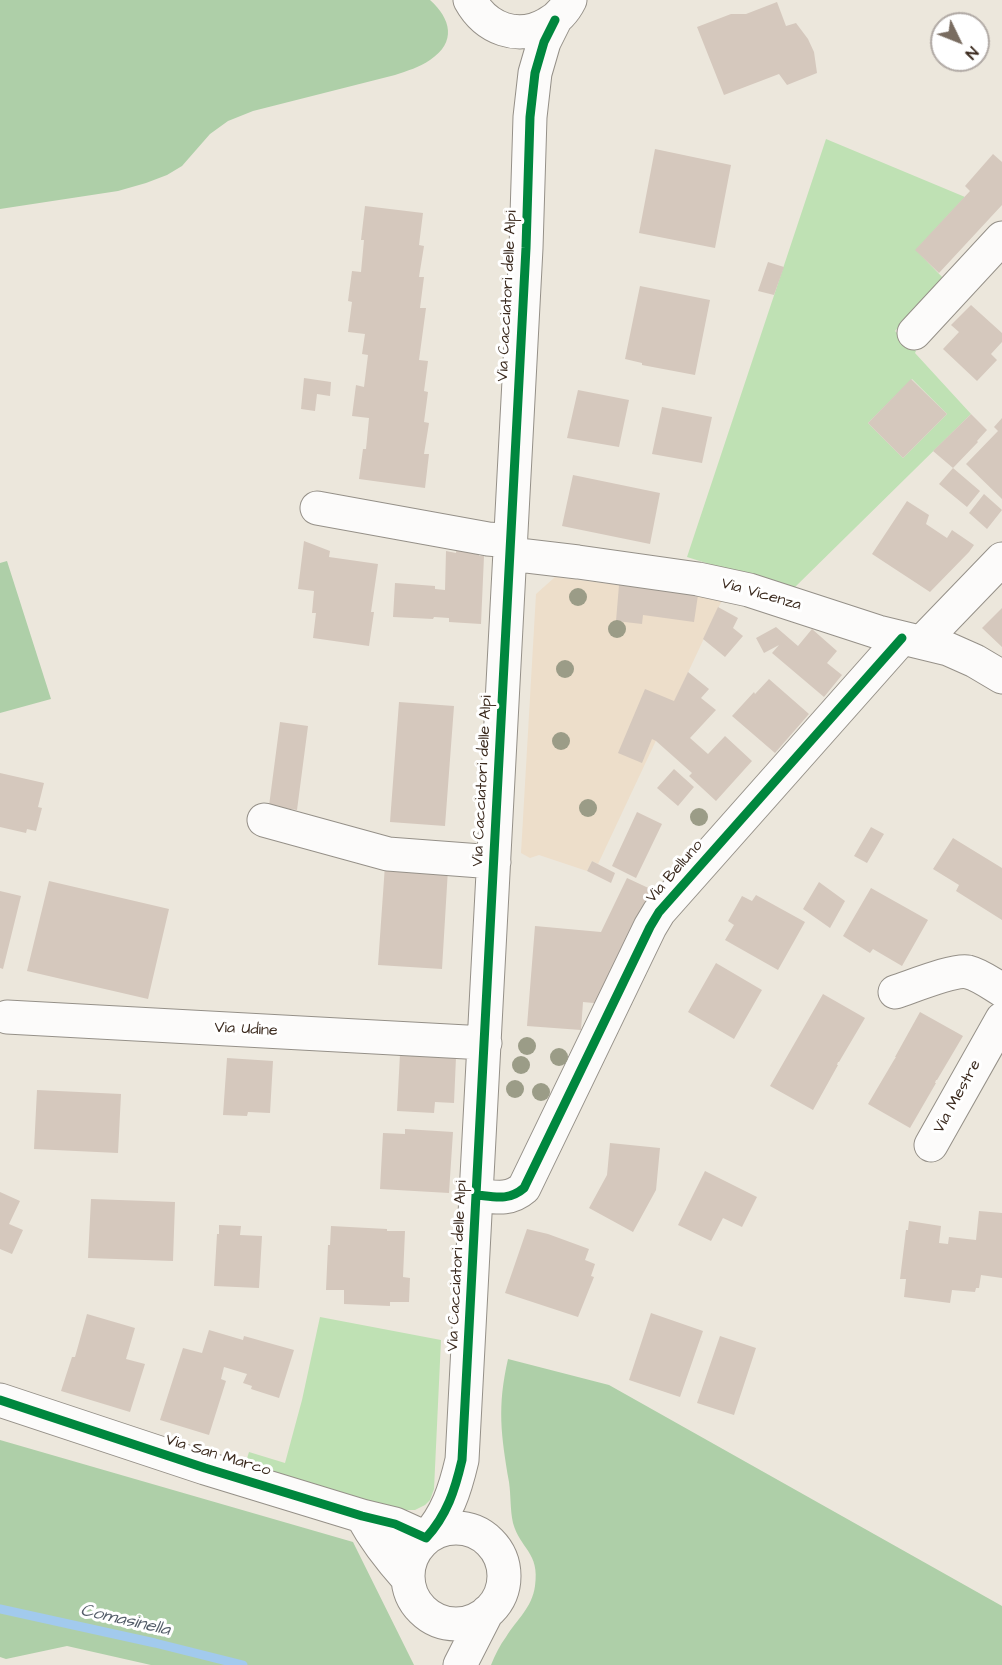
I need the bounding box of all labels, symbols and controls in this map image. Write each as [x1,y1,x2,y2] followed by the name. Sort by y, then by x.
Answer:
[930,12,990,72] north arrow
[960,42,983,64] text: N
[494,210,522,382] street label: Via Cacciatori delle Alpi
[719,574,803,616] street label: Via Vicenza
[469,695,497,867] street label: Via Cacciatori delle Alpi
[642,837,708,907] street label: Via Belluno
[214,1019,278,1041] street label: Via Udine
[930,1057,986,1137] street label: Via Mestre
[444,1180,472,1352] street label: Via Cacciatori delle Alpi
[163,1431,273,1481] street label: Via San Marco
[78,1600,172,1642] water label: Comasinella

